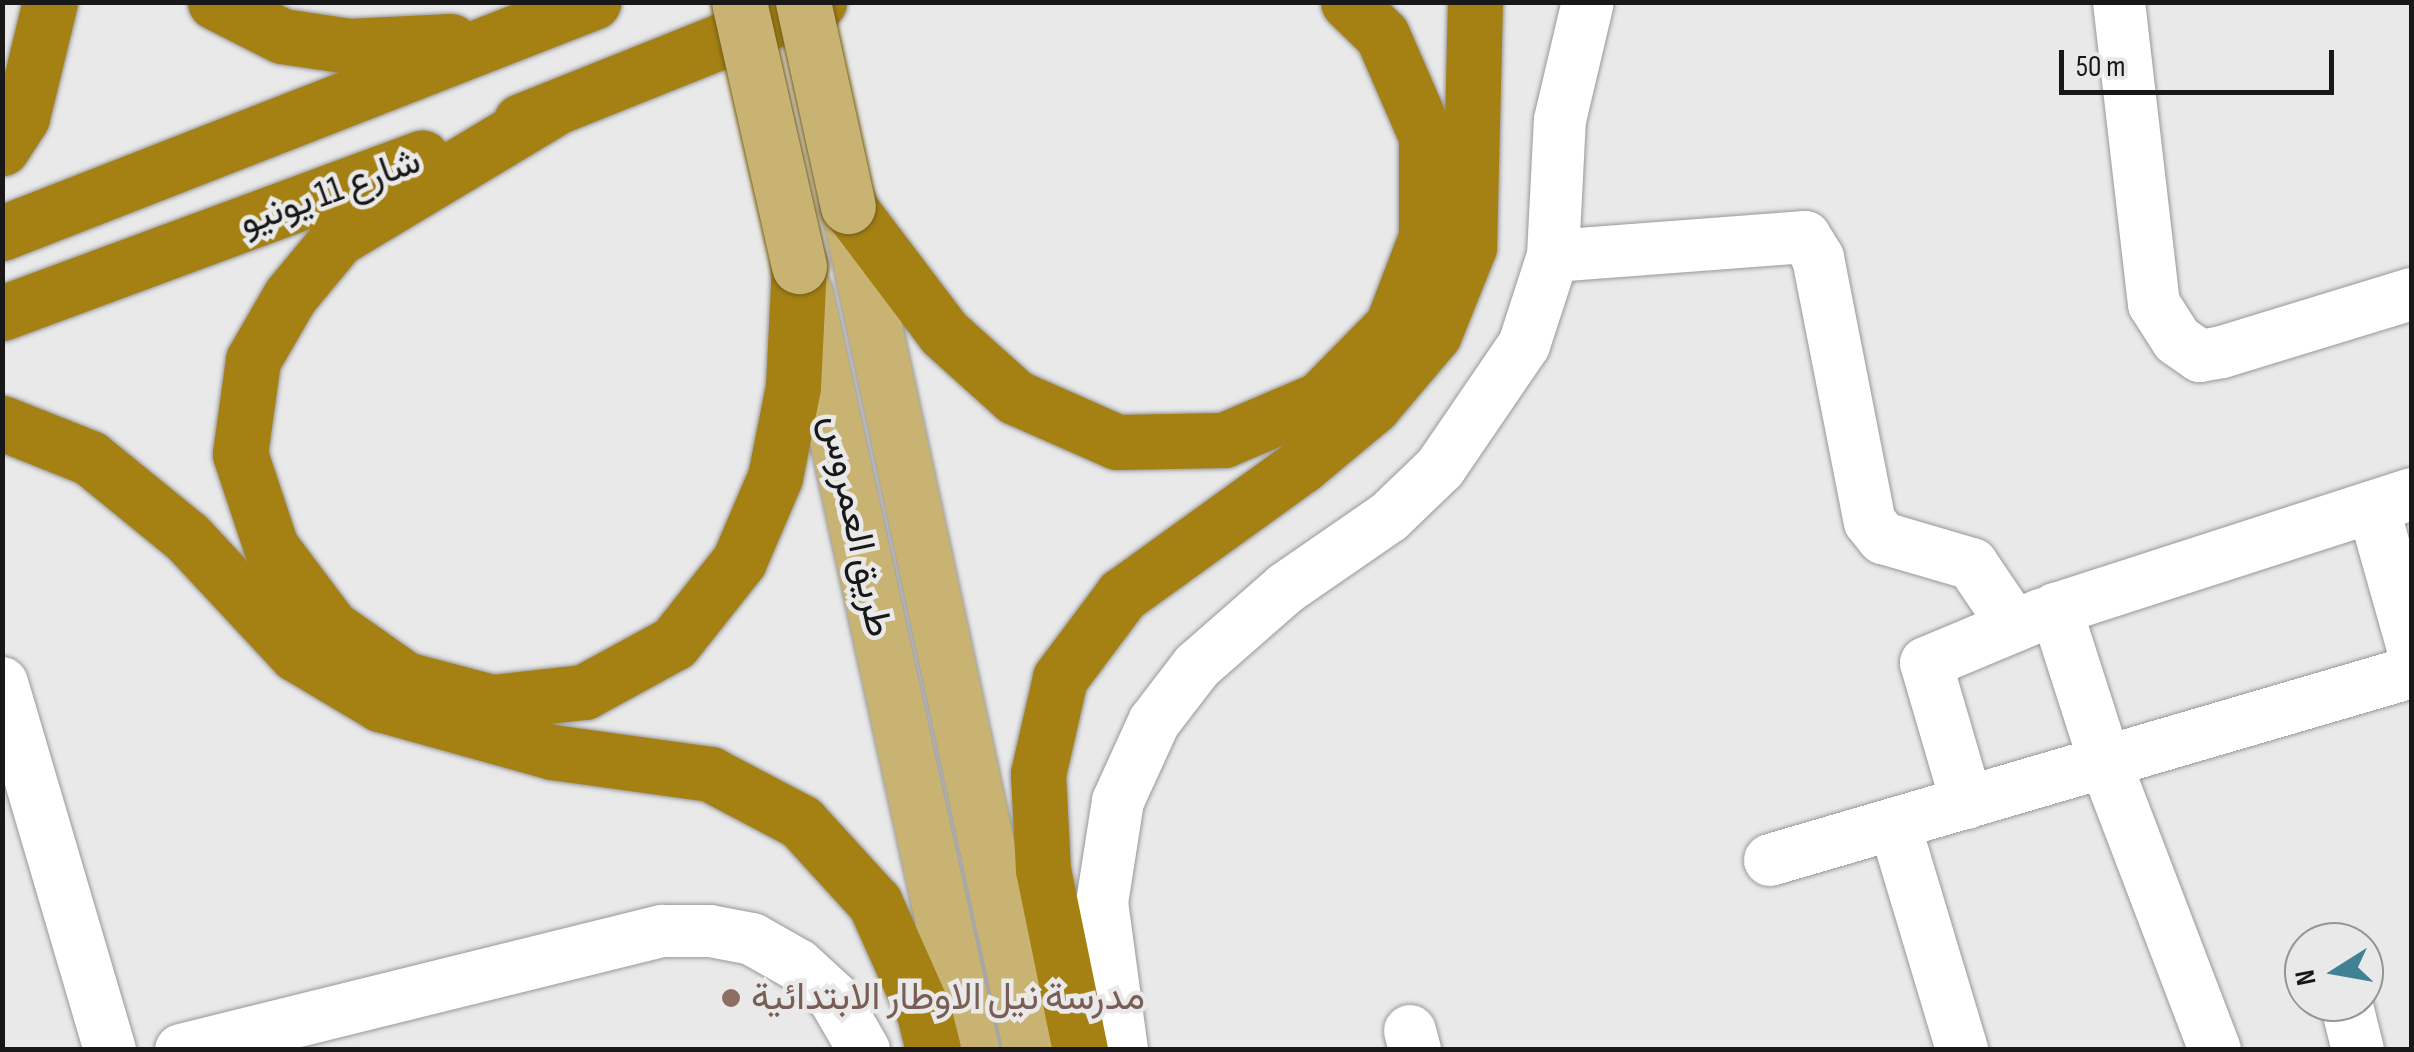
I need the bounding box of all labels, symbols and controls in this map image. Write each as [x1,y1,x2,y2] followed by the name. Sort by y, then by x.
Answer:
[2064,30,2339,92] scale bar
[2076,49,2125,85] text: 50 m
[233,138,427,246] street label: شارع 11 يونيو
[810,411,902,641] street label: طريق العمروس
[2284,922,2384,1022] north arrow
[2288,967,2324,988] text: N
[751,975,1145,1021] place label: مدرسة نيل الاوطار الابتدائية
[720,987,742,1009] marker: مدرسة نيل الاوطار الابتدائية

